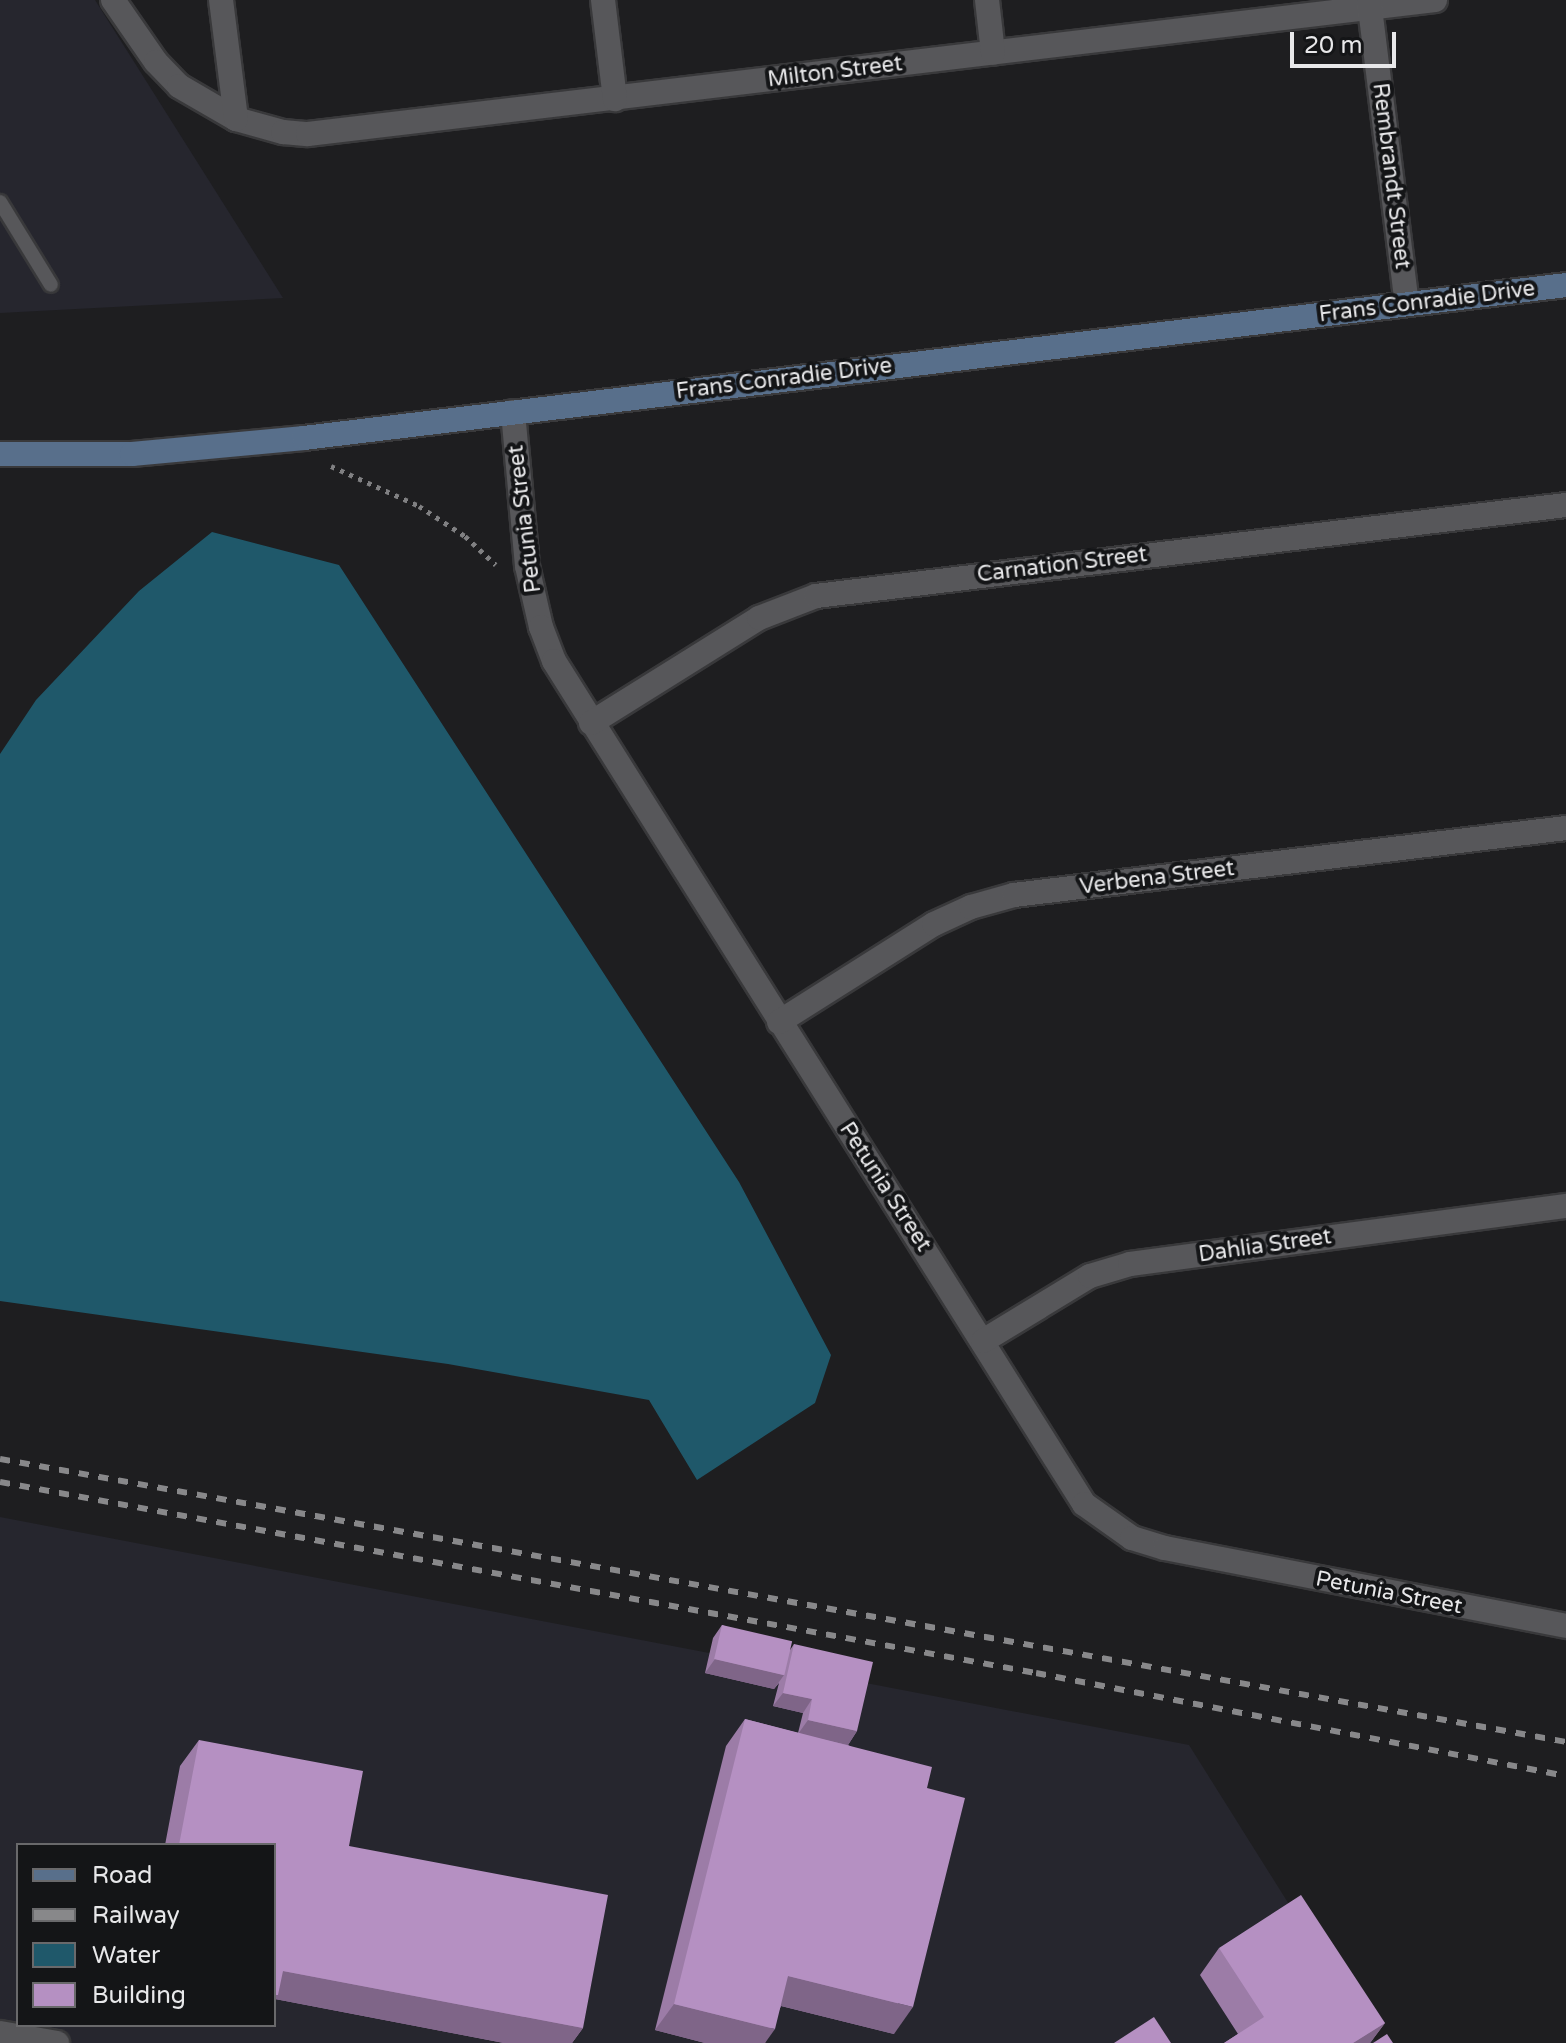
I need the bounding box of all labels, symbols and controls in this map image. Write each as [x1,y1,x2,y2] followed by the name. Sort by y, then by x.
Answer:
[1294,16,1400,66] scale bar
[1304,31,1362,60] text: 20 m
[766,51,904,93] street label: Milton Street
[1366,81,1416,271] street label: Rembrandt Street
[1317,276,1537,328] street label: Frans Conradie Drive
[674,353,894,405] street label: Frans Conradie Drive
[503,444,547,594] street label: Petunia Street
[976,541,1148,589] street label: Carnation Street
[1078,855,1236,901] street label: Verbena Street
[833,1118,937,1256] street label: Petunia Street
[1197,1224,1333,1268] street label: Dahlia Street
[1314,1566,1464,1620] street label: Petunia Street
[16,1843,276,2027] legend
[92,1861,152,1890] text: Road
[92,1901,180,1930] text: Railway
[92,1941,160,1970] text: Water
[92,1981,186,2010] text: Building

